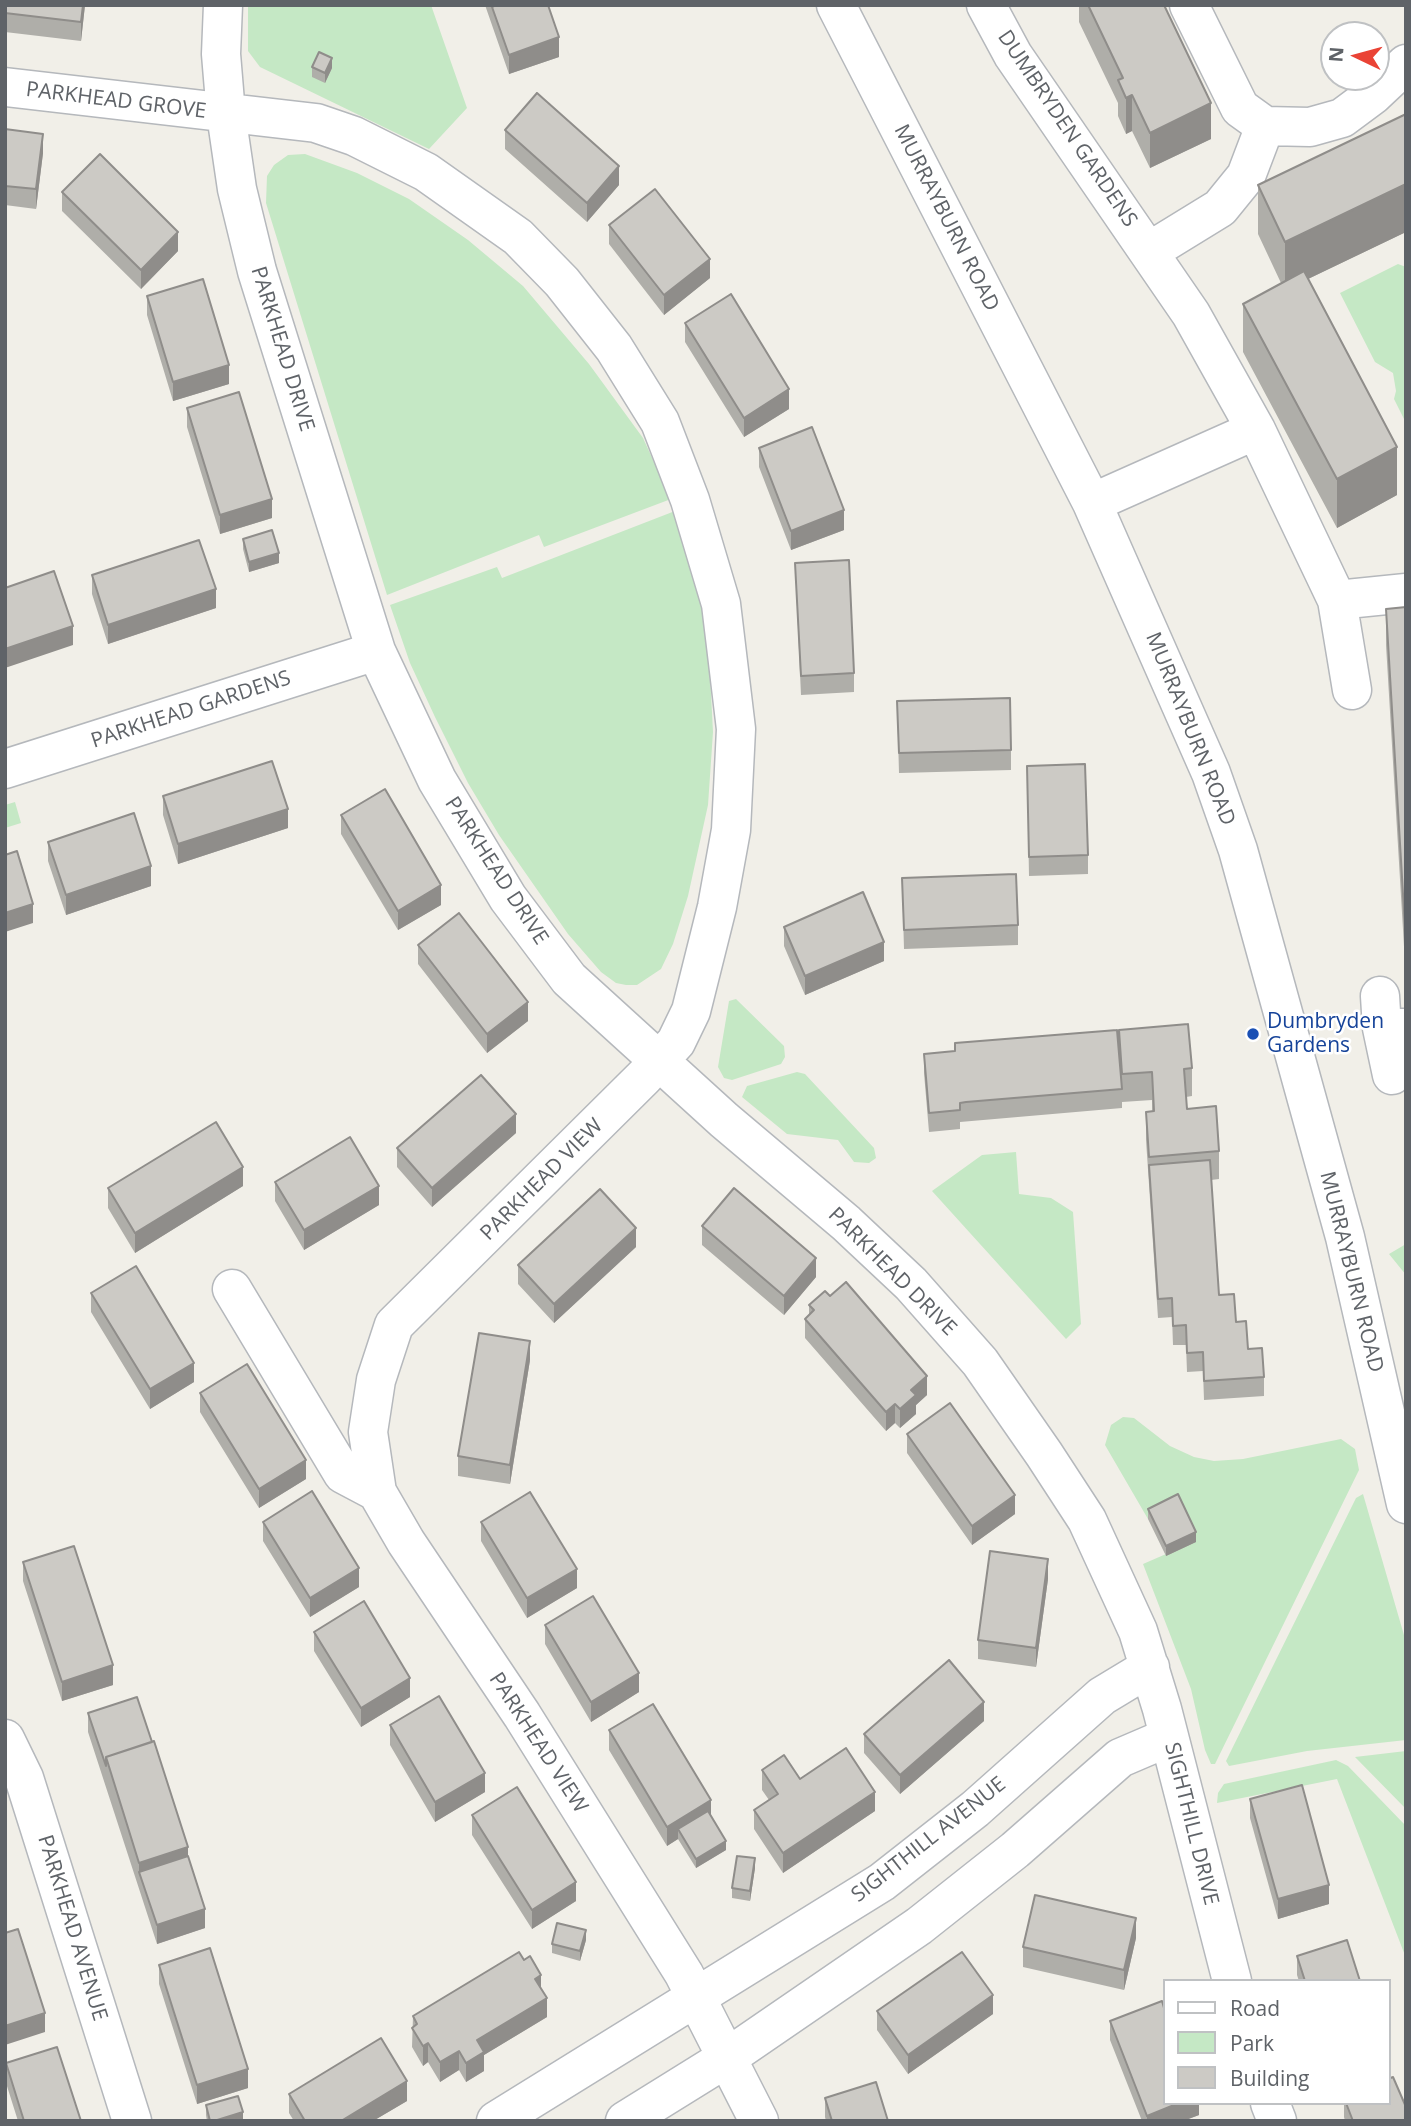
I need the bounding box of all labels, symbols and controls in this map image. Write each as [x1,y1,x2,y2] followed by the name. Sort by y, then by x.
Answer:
[1320,21,1390,91] north arrow
[992,26,1142,232] street label: DUMBRYDEN GARDENS
[1322,46,1350,63] text: N
[24,77,208,125] street label: PARKHEAD GROVE
[888,120,1004,316] street label: MURRAYBURN ROAD
[245,264,319,434] street label: PARKHEAD DRIVE
[1140,629,1240,829] street label: MURRAYBURN ROAD
[88,666,294,754] street label: PARKHEAD GARDENS
[439,792,553,950] street label: PARKHEAD DRIVE
[1267,1009,1384,1059] place label: Dumbryden Gardens
[1245,1026,1261,1042] marker: Dumbryden Gardens
[476,1114,608,1246] street label: PARKHEAD VIEW
[1314,1169,1388,1375] street label: MURRAYBURN ROAD
[823,1203,961,1341] street label: PARKHEAD DRIVE
[483,1668,593,1818] street label: PARKHEAD VIEW
[1159,1740,1223,1908] street label: SIGHTHILL DRIVE
[847,1772,1011,1908] street label: SIGHTHILL AVENUE
[32,1832,112,2024] street label: PARKHEAD AVENUE
[1162,1979,1390,2105] legend
[1230,1994,1280,2022] text: Road
[1230,2029,1274,2057] text: Park
[1230,2064,1309,2092] text: Building

